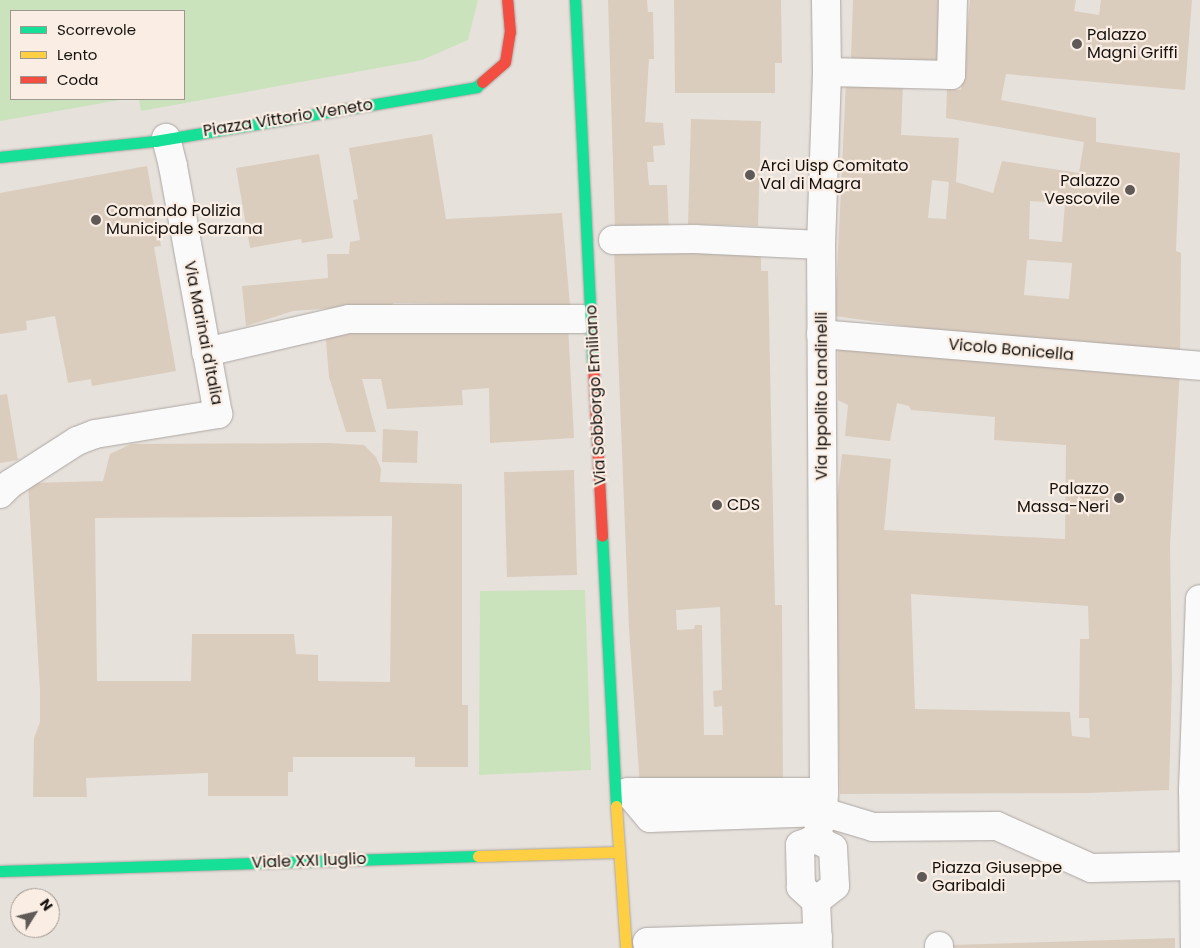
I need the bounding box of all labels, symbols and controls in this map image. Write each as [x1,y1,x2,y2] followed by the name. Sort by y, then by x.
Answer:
[10,10,185,100] legend
[57,19,136,40] text: Scorrevole
[1087,25,1178,63] place label: Palazzo Magni Griffi
[1071,38,1083,50] marker: Palazzo Magni Griffi
[57,44,97,65] text: Lento
[57,69,98,90] text: Coda
[202,95,374,141] street label: Piazza Vittorio Veneto
[760,156,909,194] place label: Arci Uisp Comitato Val di Magra
[744,169,756,181] marker: Arci Uisp Comitato Val di Magra
[1044,171,1120,209] place label: Palazzo Vescovile
[1124,184,1136,196] marker: Palazzo Vescovile
[106,201,263,239] place label: Comando Polizia Municipale Sarzana
[90,214,102,226] marker: Comando Polizia Municipale Sarzana
[180,259,226,407] street label: Via Marinai d'Italia
[582,304,610,486] street label: Via Sobborgo Emiliano
[812,312,832,480] street label: Via Ippolito Landinelli
[948,335,1074,365] street label: Vicolo Bonicella
[1017,479,1109,517] place label: Palazzo Massa-Neri
[1113,492,1125,504] marker: Palazzo Massa-Neri
[727,495,760,515] place label: CDS
[711,499,723,511] marker: CDS
[251,849,367,873] street label: Viale XXI luglio
[932,858,1062,896] place label: Piazza Giuseppe Garibaldi
[916,871,928,883] marker: Piazza Giuseppe Garibaldi
[10,888,60,938] north arrow
[35,895,58,915] text: N

